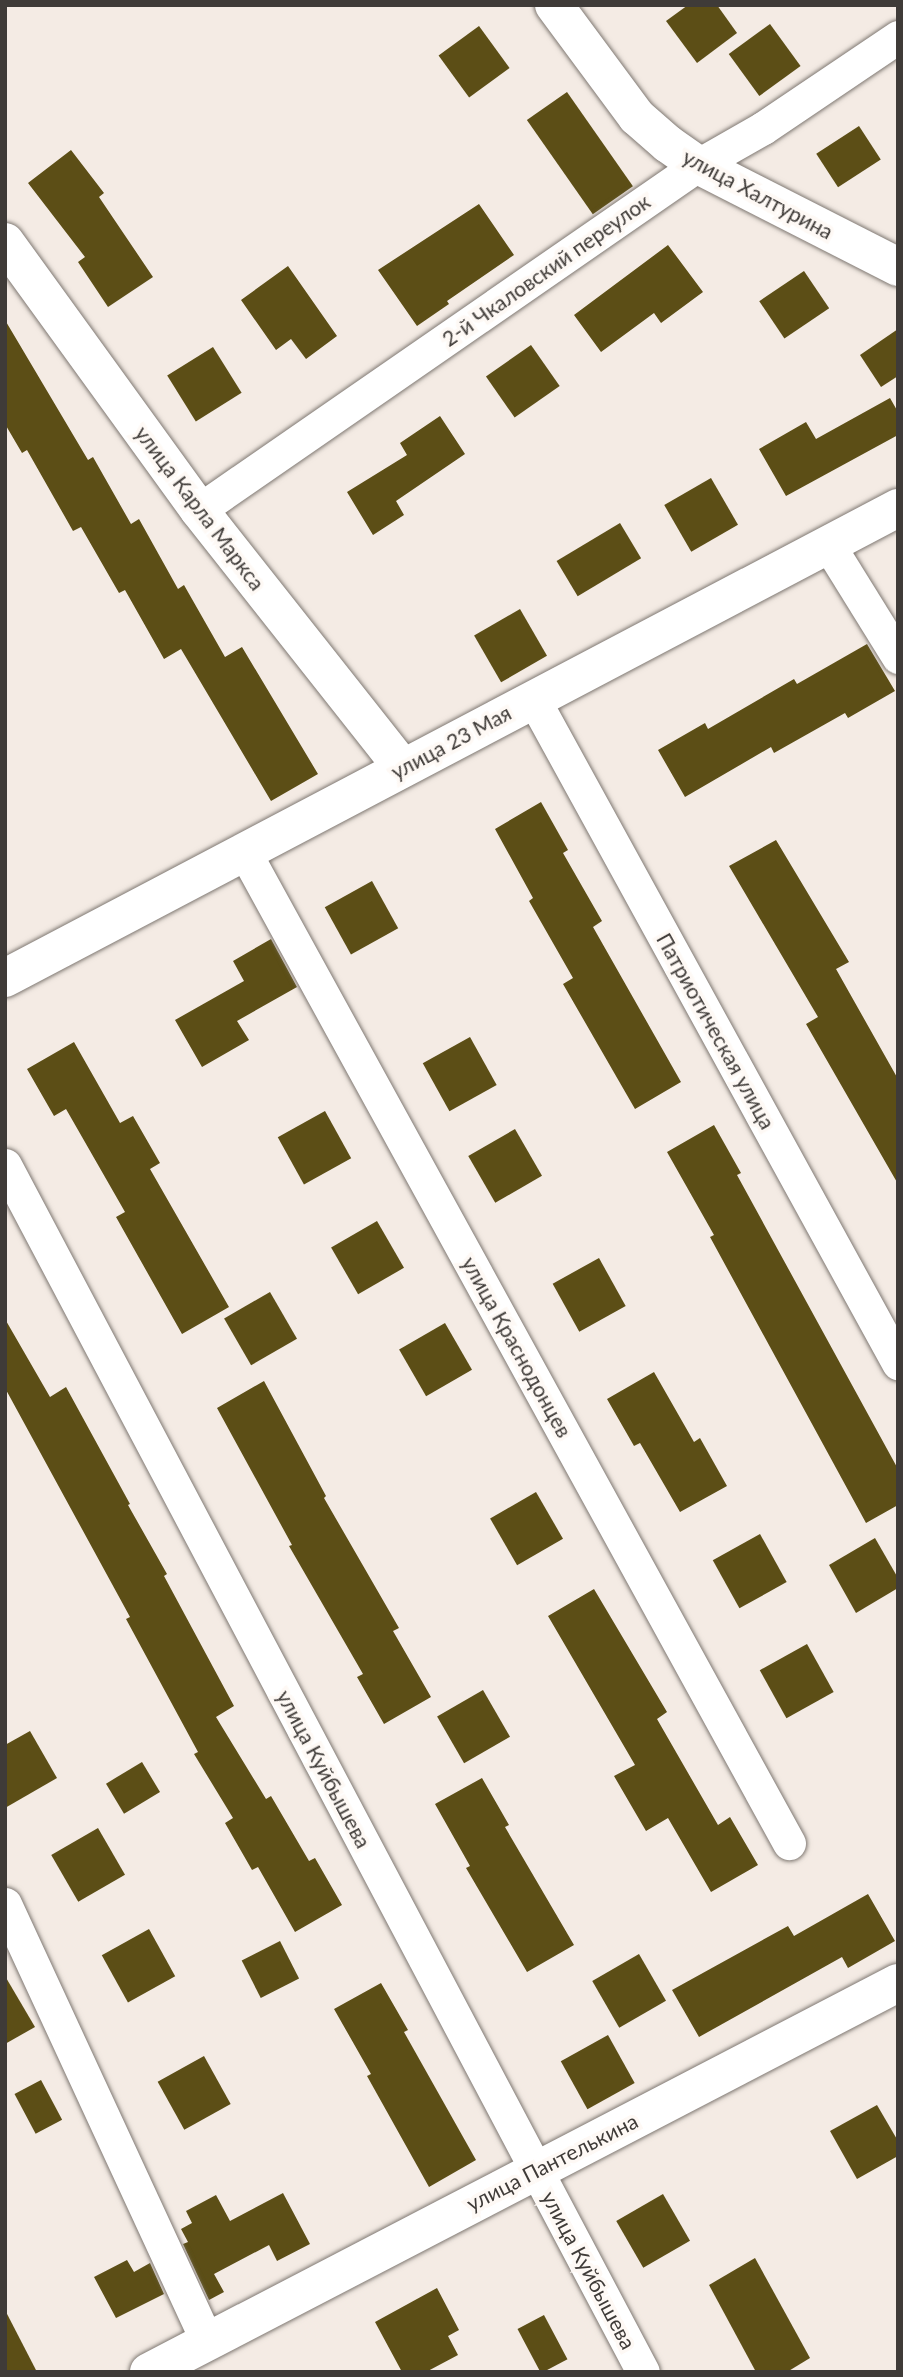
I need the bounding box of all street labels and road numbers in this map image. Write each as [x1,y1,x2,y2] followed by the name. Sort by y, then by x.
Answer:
[679,144,837,244] street label: улица Халтурина
[437,189,655,351] street label: 2-й Чкаловский переулок
[130,421,270,595] street label: улица Карла Маркса
[387,700,515,784] street label: улица 23 Мая
[652,929,780,1133] street label: Патриотическая улица
[457,1252,577,1442] street label: улица Краснодонцев
[272,1686,376,1852] street label: улица Куйбышева
[462,2108,642,2216] street label: улица Пантелькина
[537,2187,641,2353] street label: улица Куйбышева

